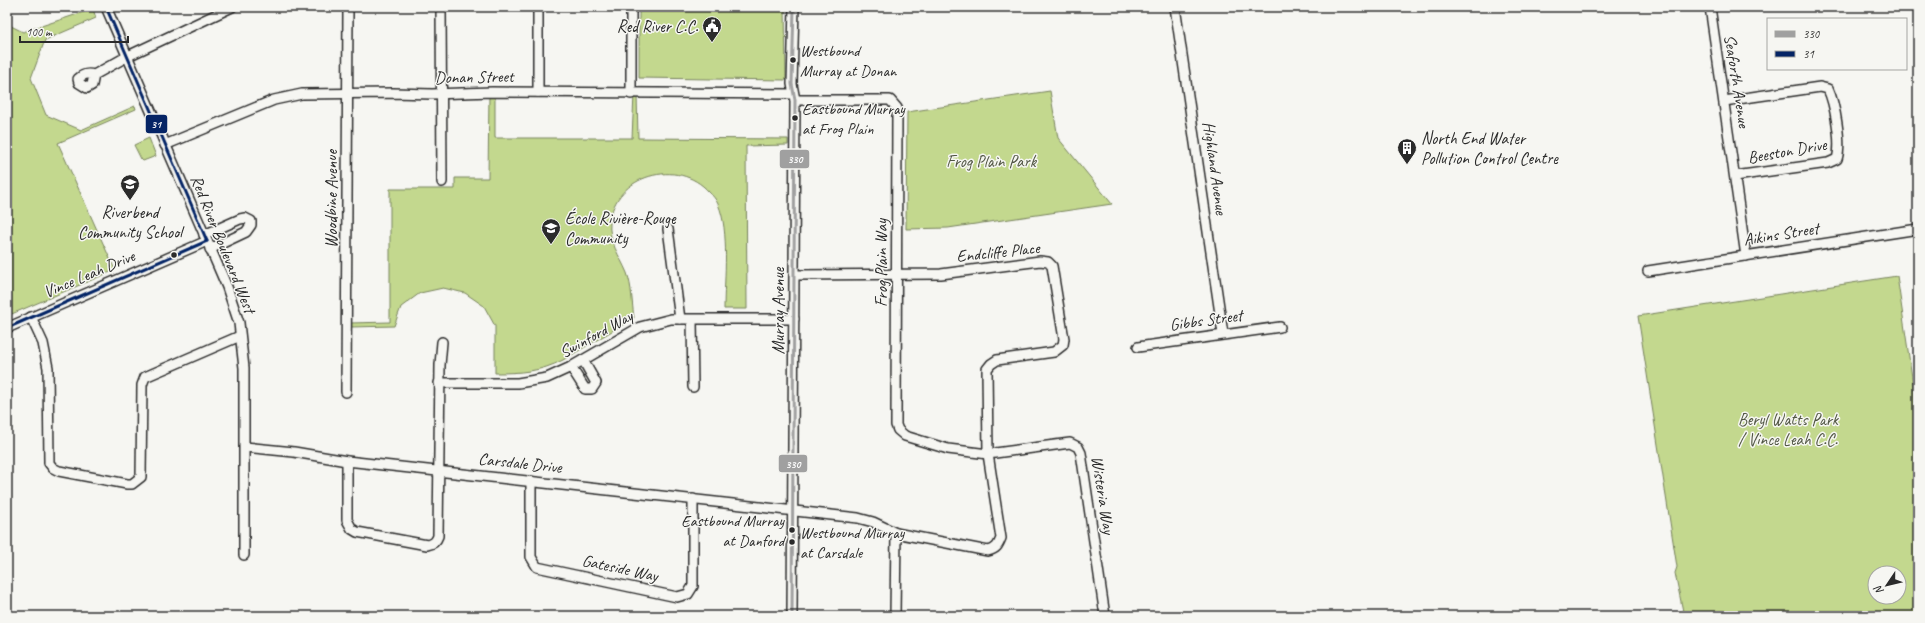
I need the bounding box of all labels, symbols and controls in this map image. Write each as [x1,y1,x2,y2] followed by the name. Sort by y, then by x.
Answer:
[701,15,723,43] public building icon: Red River C.C.
[617,16,699,37] place label: Red River C.C.
[20,18,128,44] scale bar
[1767,18,1907,70] legend
[26,24,53,40] text: 100 m
[1803,26,1821,42] text: 330
[1719,33,1755,131] street label: Seaforth Avenue
[800,41,897,81] place label: Westbound Murray at Donan
[1803,46,1814,62] text: 31
[788,55,798,65] marker: Westbound Murray at Donan
[434,66,516,88] street label: Donan Street
[802,99,906,139] place label: Eastbound Murray at Frog Plain
[790,113,800,123] marker: Eastbound Murray at Frog Plain
[145,114,168,134] line badge: 31
[151,117,162,131] text: 31
[1198,120,1232,217] street label: Highland Avenue
[1421,128,1559,169] place label: North End Water Pollution Control Centre
[1746,133,1829,168] street label: Beeston Drive
[1396,137,1418,165] building icon: North End Water Pollution Control Centre
[321,149,342,248] street label: Woodbine Avenue
[779,149,810,169] line badge: 330
[946,151,1038,172] park label: Frog Plain Park
[788,152,803,166] text: 330
[186,172,261,318] street label: Red River Boulevard West
[119,173,141,201] school or university icon: Riverbend Community School
[78,202,185,243] place label: Riverbend Community School
[565,207,677,249] place label: École Rivière-Rouge Community
[540,217,562,245] school or university icon: École Rivière-Rouge Community
[1742,217,1822,250] street label: Aikins Street
[871,218,892,307] street label: Frog Plain Way
[955,237,1042,267] street label: Endcliffe Place
[40,245,139,303] street label: Vince Leah Drive
[169,250,179,260] unlabelled marker
[768,266,789,354] street label: Murray Avenue
[1168,304,1246,335] street label: Gibbs Street
[556,305,637,363] street label: Swinford Way
[1738,409,1840,450] park label: Beryl Watts Park / Vince Leah C.C.
[477,448,564,478] street label: Carsdale Drive
[778,454,808,473] line badge: 330
[1086,455,1120,537] street label: Wisteria Way
[786,457,801,471] text: 330
[681,511,787,551] place label: Eastbound Murray at Danford
[800,523,906,563] place label: Westbound Murray at Carsdale
[787,525,797,535] marker: Eastbound Murray at Danford
[787,537,797,547] marker: Westbound Murray at Carsdale
[580,550,661,587] street label: Gateside Way
[1867,565,1907,605] north arrow
[1870,582,1886,598] text: N

